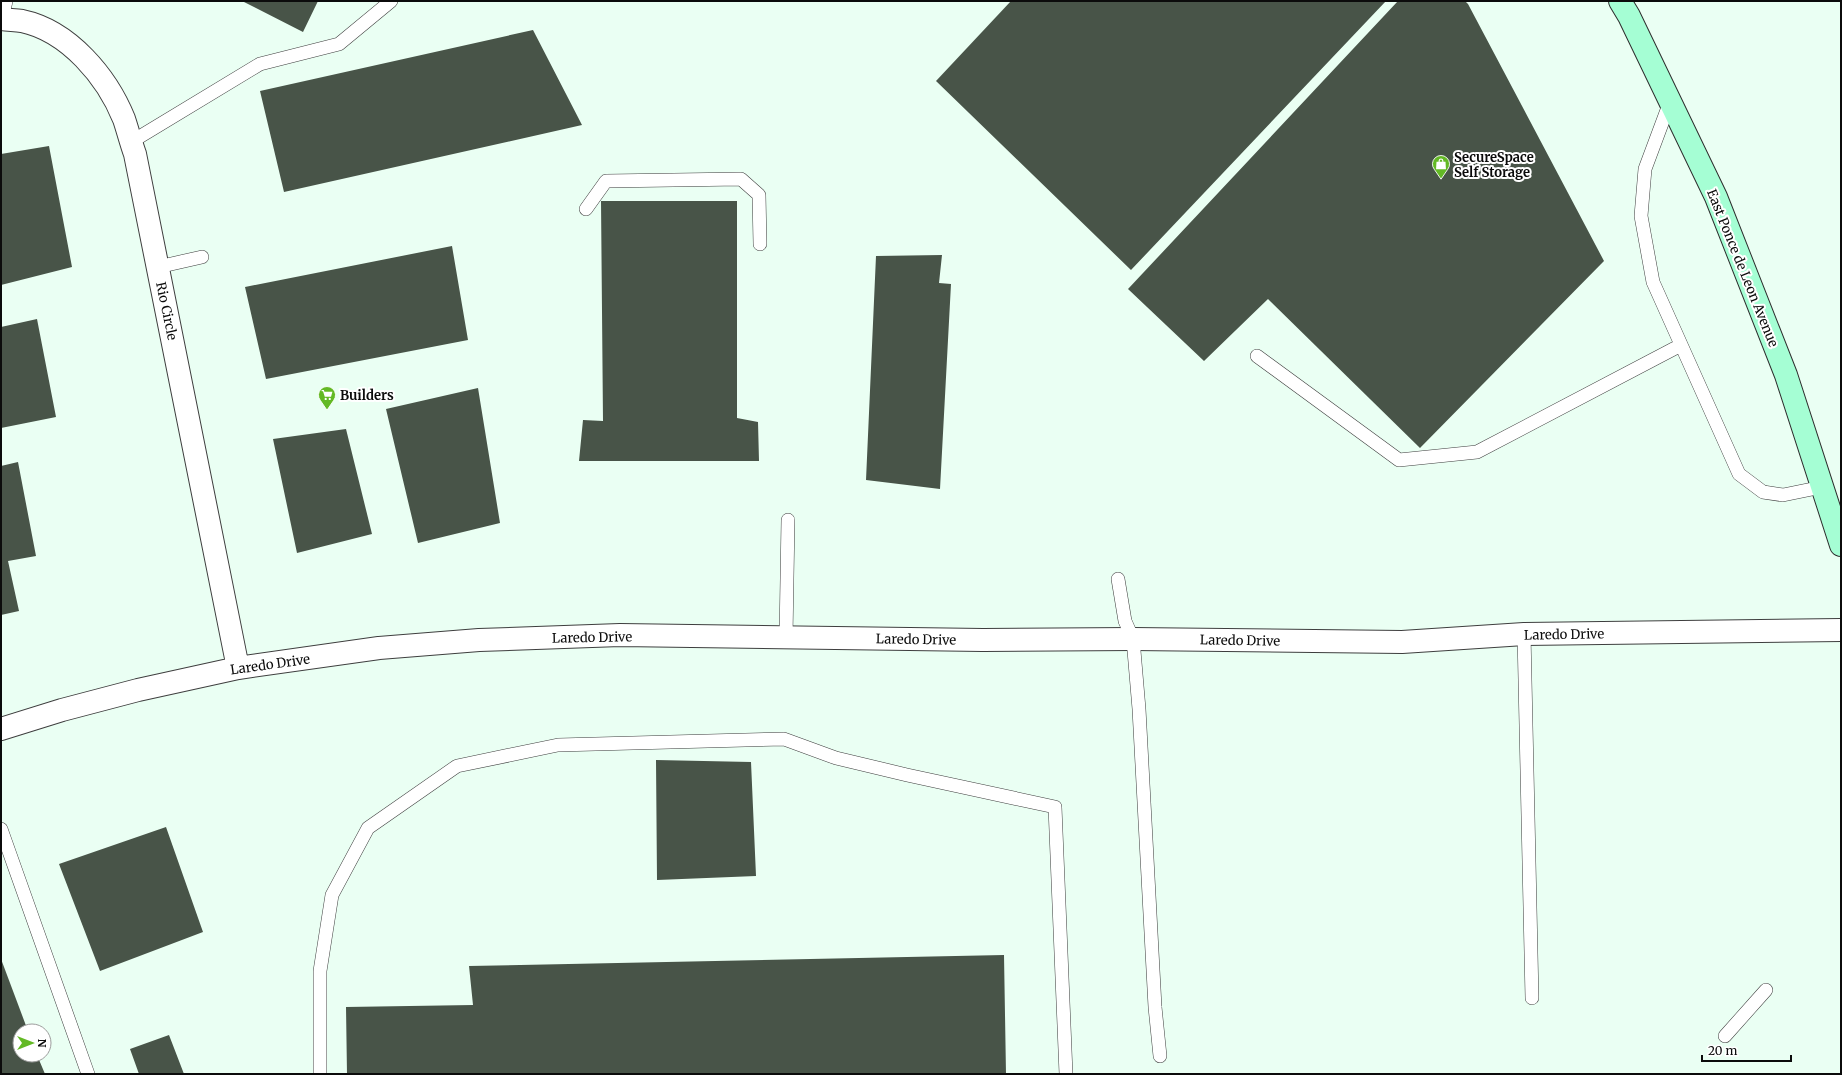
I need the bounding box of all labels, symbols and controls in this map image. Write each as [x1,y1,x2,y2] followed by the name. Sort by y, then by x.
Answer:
[1454,149,1534,181] place label: SecureSpace Self Storage
[1431,154,1451,179] shop icon: SecureSpace Self Storage
[1703,187,1782,350] street label: East Ponce de Leon Avenue
[152,280,181,342] street label: Rio Circle
[317,385,337,410] supermarket icon: Builders
[340,387,394,404] place label: Builders
[1524,625,1605,644] street label: Laredo Drive
[552,628,633,647] street label: Laredo Drive
[876,630,956,649] street label: Laredo Drive
[1200,631,1280,650] street label: Laredo Drive
[229,650,311,678] street label: Laredo Drive
[12,1023,52,1063] north arrow
[1702,1037,1791,1063] scale bar
[35,1039,49,1048] text: N
[1708,1043,1737,1058] text: 20 m

